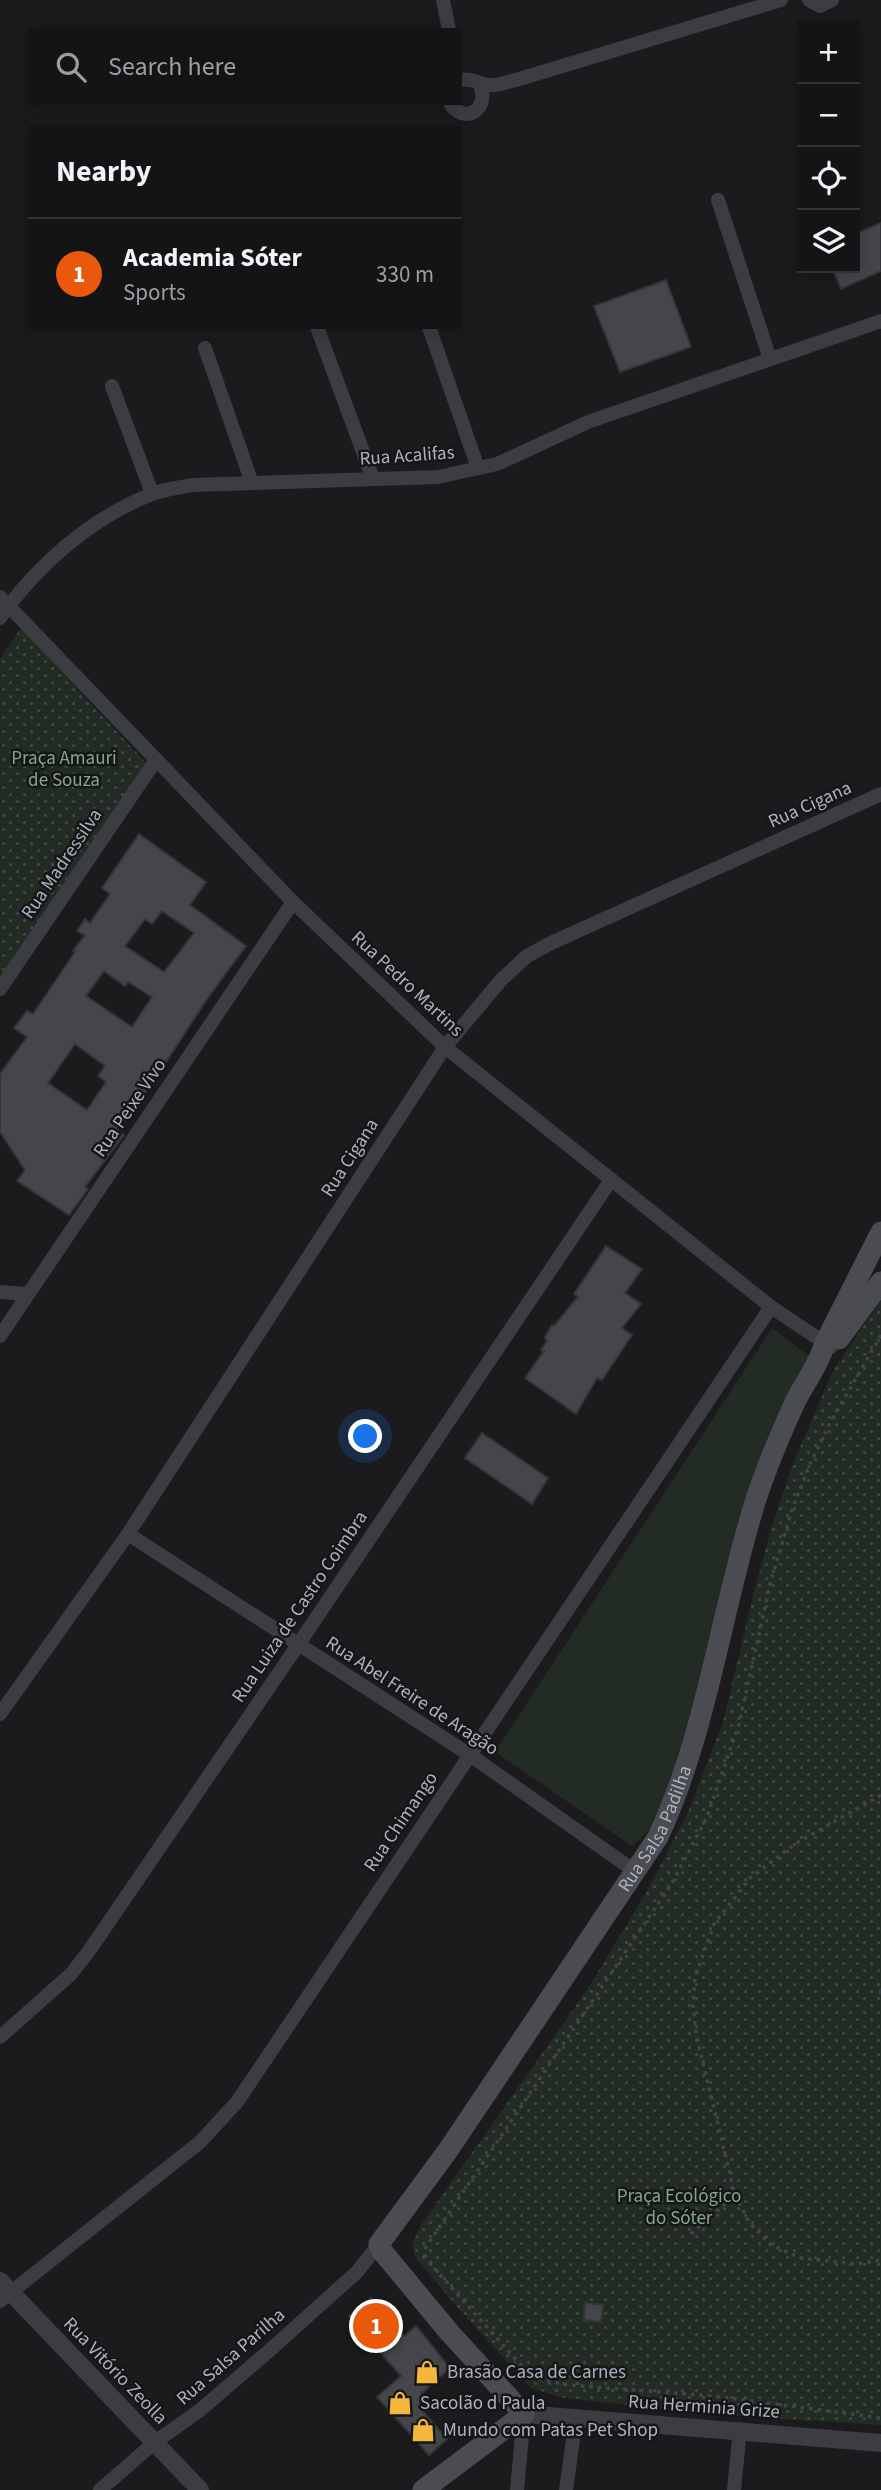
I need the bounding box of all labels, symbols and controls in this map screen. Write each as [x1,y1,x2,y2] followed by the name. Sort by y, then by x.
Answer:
[797,21,860,273] map controls
[797,21,860,84] button: +
[28,28,462,105] search box
[52,48,90,86] icon: search
[108,48,236,85] text: Search here
[797,84,860,147] button: −
[797,147,860,210] button: locate
[56,150,151,193] text: Nearby
[797,210,860,273] button: layers
[123,239,302,276] text: Academia Sóter
[73,258,85,291] text: 1
[376,258,434,291] text: 330 m
[123,276,186,309] text: Sports
[359,439,455,473] street label: Rua Acalifas
[11,745,117,794] park label: Praça Amauri de Souza
[764,775,856,835] street label: Rua Cigana
[15,803,109,925] street label: Rua Madressilva
[345,925,469,1043] street label: Rua Pedro Martins
[87,1053,173,1163] street label: Rua Peixe Vivo
[314,1113,386,1203] street label: Rua Cigana
[348,1419,382,1453] your location
[226,1506,374,1708] street label: Rua Luiza de Castro Coimbra
[320,1630,504,1762] street label: Rua Abel Freire de Aragão
[611,1762,699,1898] street label: Rua Salsa Padilha
[357,1766,445,1878] street label: Rua Chimango
[617,2183,741,2232] park label: Praça Ecológico do Sóter
[353,2300,399,2352] pin: 1
[171,2302,291,2412] street label: Rua Salsa Parilha
[57,2311,173,2431] street label: Rua Vitório Zeolla
[413,2358,441,2386] shop icon: Brasão Casa de Carnes
[447,2359,626,2386] place label: Brasão Casa de Carnes
[627,2388,781,2426] street label: Rua Herminia Grize
[386,2389,414,2417] shop icon: Sacolão d Paula
[420,2390,545,2417] place label: Sacolão d Paula
[409,2416,437,2444] shop icon: Mundo com Patas Pet Shop
[443,2417,658,2444] place label: Mundo com Patas Pet Shop

